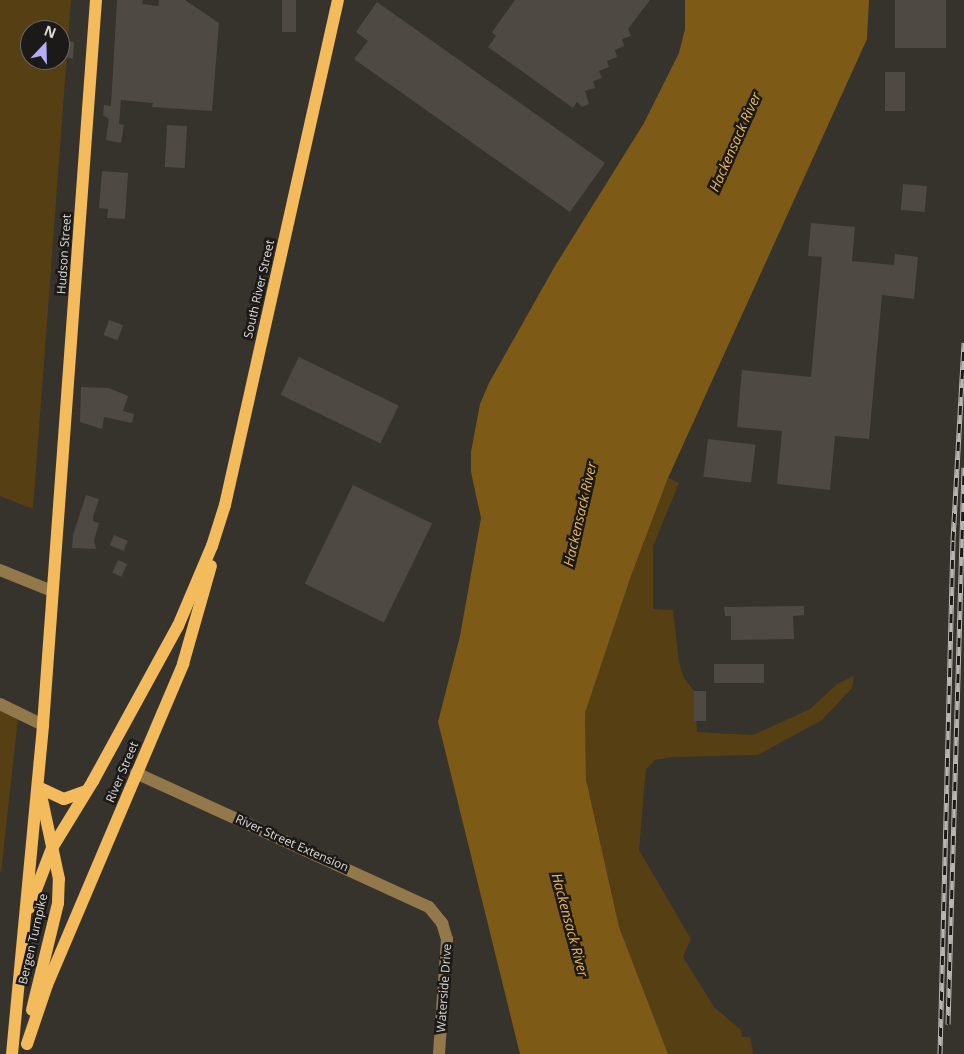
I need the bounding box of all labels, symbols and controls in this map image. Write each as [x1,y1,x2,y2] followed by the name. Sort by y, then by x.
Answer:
[20,20,70,70] north arrow
[41,21,59,42] text: N
[706,90,764,194] water label: Hackensack River
[54,213,74,295] street label: Hudson Street
[241,238,277,340] street label: South River Street
[560,460,600,568] water label: Hackensack River
[103,739,141,805] street label: River Street
[233,812,351,874] street label: River Street Extension
[548,871,592,979] water label: Hackensack River
[16,892,50,986] street label: Bergen Turnpike
[434,943,454,1033] street label: Waterside Drive

